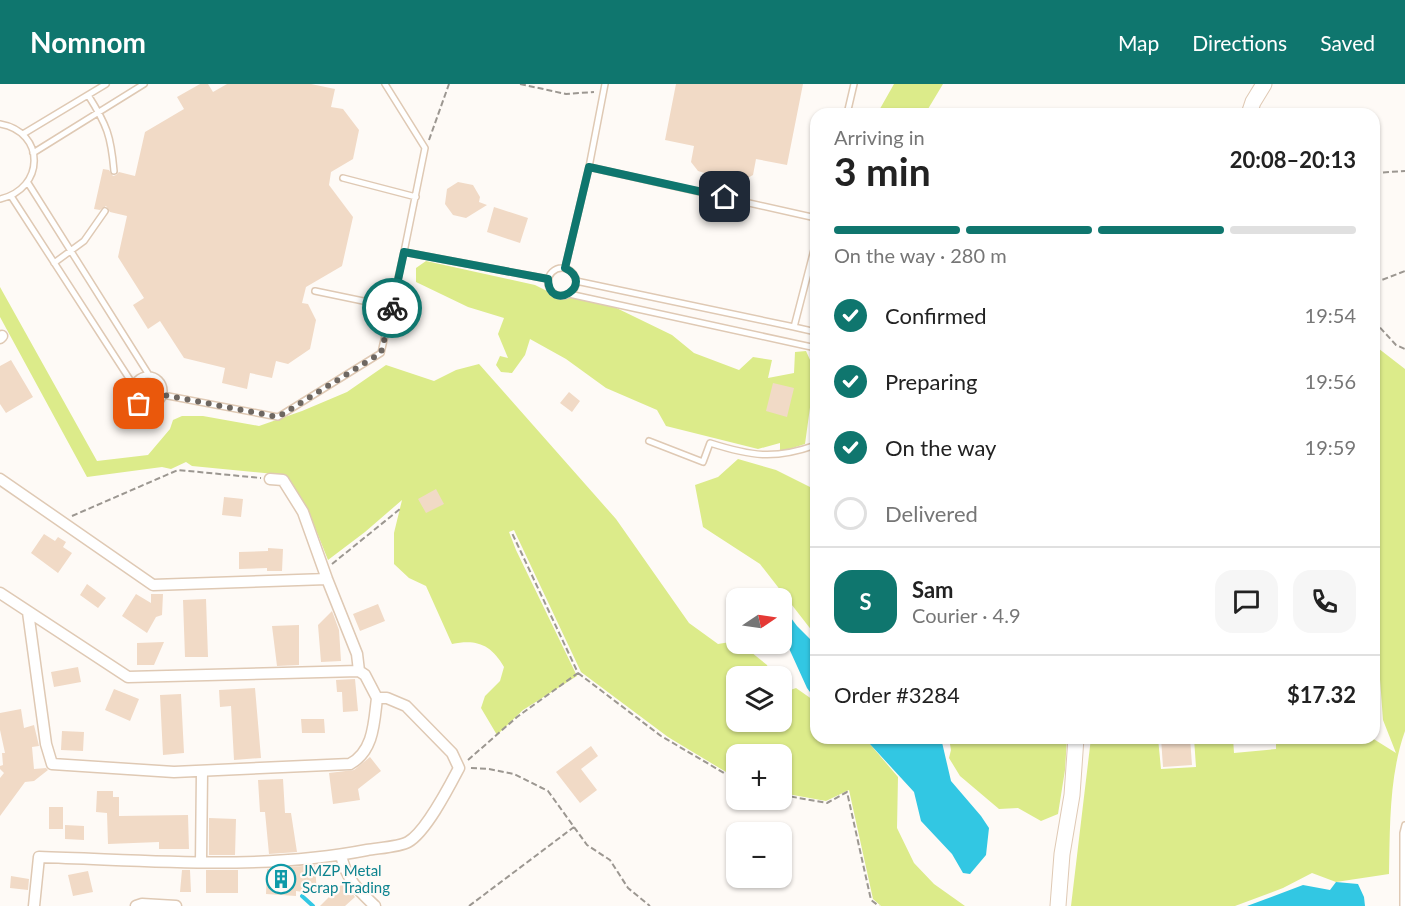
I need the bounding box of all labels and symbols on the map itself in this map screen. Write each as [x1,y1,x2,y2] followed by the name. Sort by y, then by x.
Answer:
[699,171,750,222] pin
[362,278,422,338] courier
[113,378,164,429] pin
[726,588,792,654] north arrow
[302,861,390,896] place label: JMZP Metal Scrap Trading
[265,863,297,895] building icon: JMZP Metal Scrap Trading

